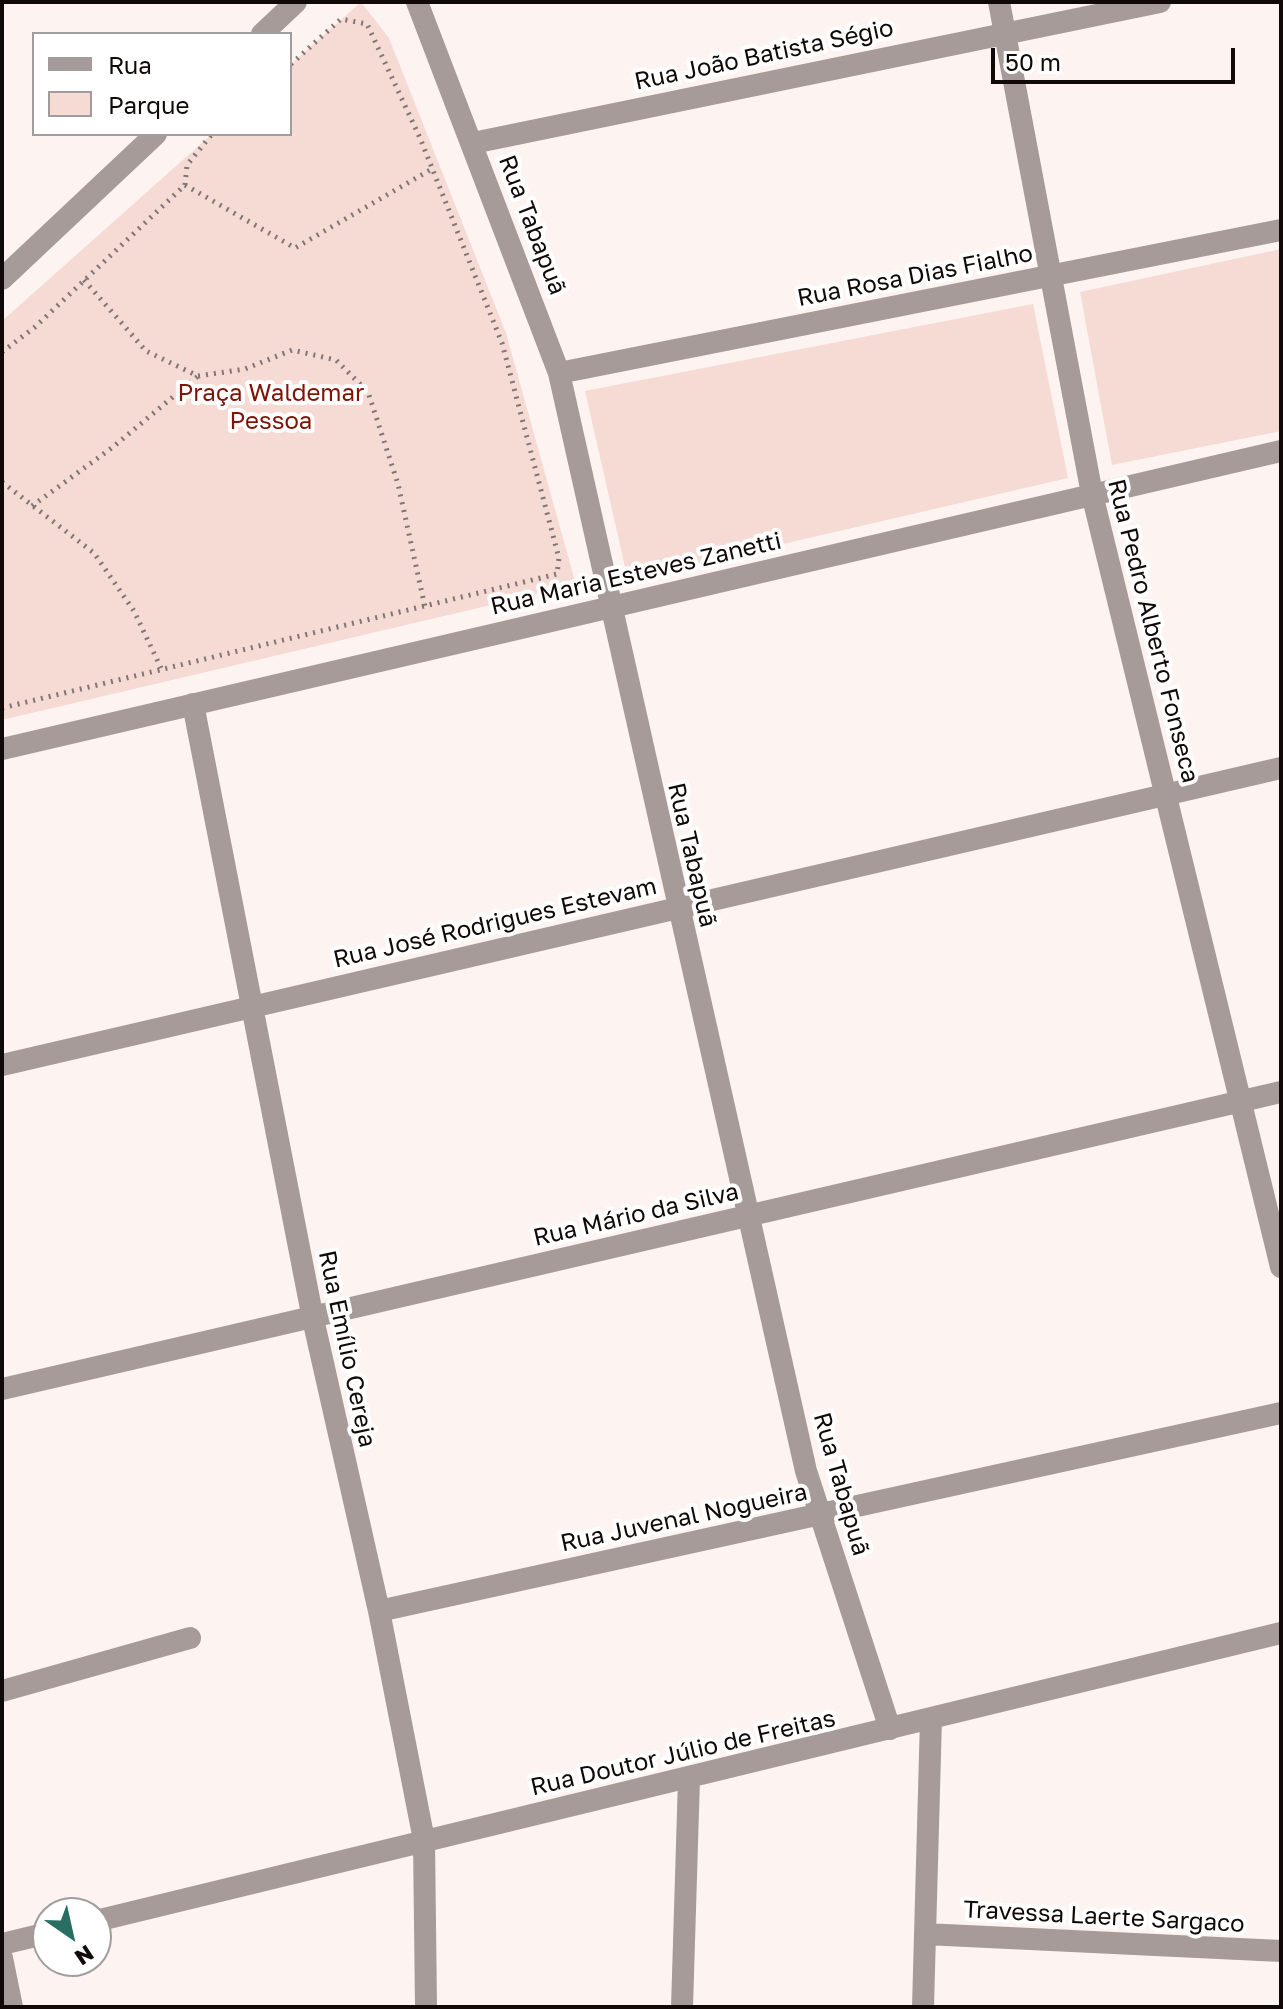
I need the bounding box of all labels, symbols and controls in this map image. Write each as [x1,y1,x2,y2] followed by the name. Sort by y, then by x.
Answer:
[632,13,896,97] street label: Rua João Batista Ségio
[32,32,292,136] legend
[995,32,1239,82] scale bar
[1005,47,1061,76] text: 50 m
[108,50,152,79] text: Rua
[108,90,189,119] text: Parque
[492,151,572,299] street label: Rua Tabapuã
[795,239,1035,313] street label: Rua Rosa Dias Fialho
[178,379,364,435] park label: Praça Waldemar Pessoa
[1101,476,1205,786] street label: Rua Pedro Alberto Fonseca
[488,527,784,621] street label: Rua Maria Esteves Zanetti
[661,780,723,930] street label: Rua Tabapuã
[330,872,660,974] street label: Rua José Rodrigues Estevam
[530,1177,742,1253] street label: Rua Mário da Silva
[312,1248,382,1450] street label: Rua Emílio Cereja
[807,1409,875,1559] street label: Rua Tabapuã
[558,1478,810,1558] street label: Rua Juvenal Nogueira
[528,1704,838,1802] street label: Rua Doutor Júlio de Freitas
[963,1895,1245,1939] street label: Travessa Laerte Sargaco
[32,1897,112,1977] north arrow
[70,1940,99,1972] text: N

